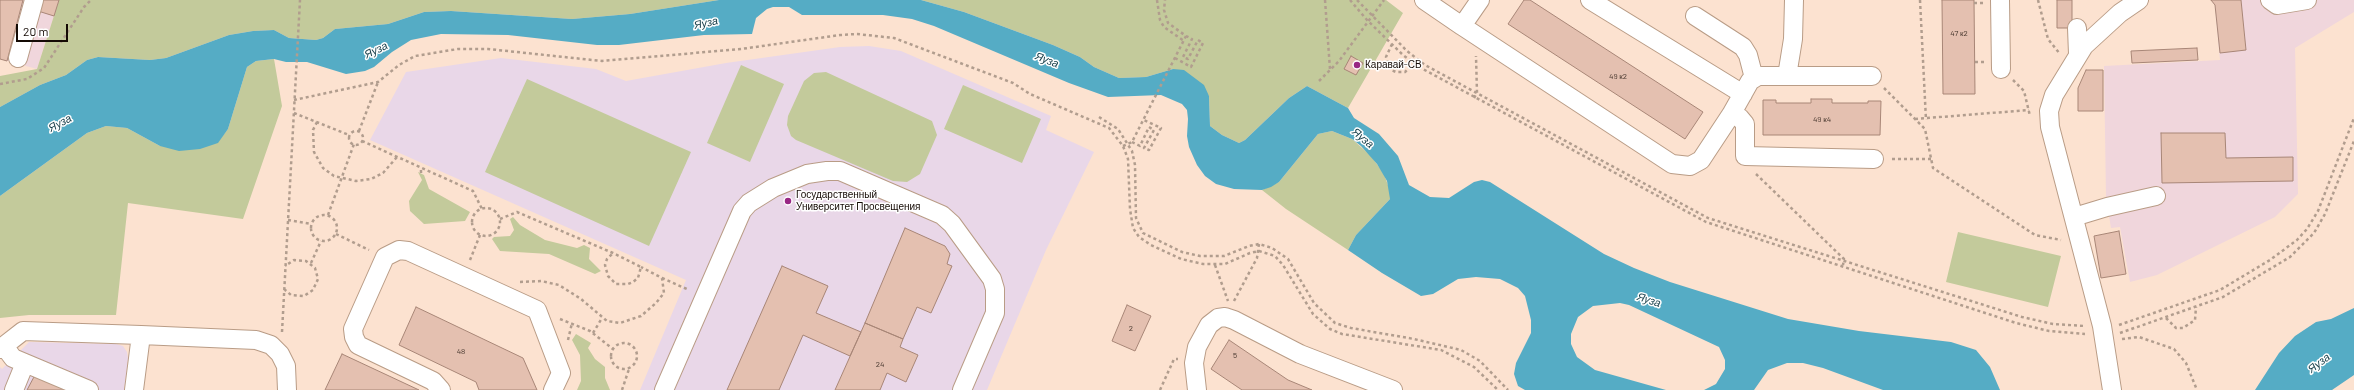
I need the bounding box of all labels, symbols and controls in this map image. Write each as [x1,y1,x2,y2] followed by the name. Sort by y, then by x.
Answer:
[693,14,719,32] water label: Яуза
[18,16,70,42] scale bar
[23,24,49,38] text: 20 m
[1950,28,1968,38] house number: 47 к2
[362,39,390,61] water label: Яуза
[1033,50,1061,70] water label: Яуза
[1365,59,1422,71] place label: Каравай-СВ
[1352,60,1362,70] marker: Каравай-СВ
[1609,71,1627,81] house number: 49 к2
[46,112,74,134] water label: Яуза
[1813,114,1831,124] house number: 49 к4
[1350,125,1376,151] water label: Яуза
[796,189,920,212] place label: Государственный Университет Просвещения
[783,196,793,206] marker: Государственный Университет Просвещения
[1635,290,1663,310] water label: Яуза
[1129,323,1133,333] house number: 2
[457,346,465,356] house number: 48
[1233,350,1237,360] house number: 5
[2305,350,2333,376] water label: Яуза
[876,359,884,369] house number: 24

